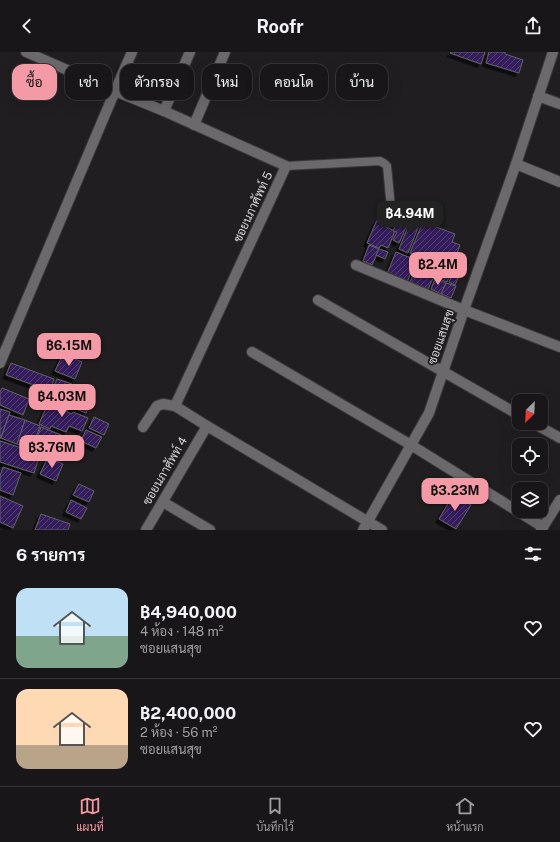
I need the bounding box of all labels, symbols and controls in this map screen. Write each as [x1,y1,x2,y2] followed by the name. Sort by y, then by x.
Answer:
[16,15,38,37] icon: back
[522,15,544,37] icon: share
[256,16,304,37] text: Roofr
[12,64,57,100] chip: ซื้อ
[65,64,112,100] chip: เช่า
[120,64,194,100] chip: ตัวกรอง
[202,64,252,100] chip: ใหม่
[260,64,328,100] chip: คอนโด
[336,64,388,100] chip: บ้าน
[230,169,276,245] street label: ซอยนภาศัพท์ 5
[377,201,443,235] pin: ฿4.94M
[386,206,434,221] text: ฿4.94M
[410,252,466,286] pin: ฿2.4M
[418,257,458,272] text: ฿2.4M
[425,308,459,367] street label: ซอยแสนสุข
[36,333,102,367] pin: ฿6.15M
[46,338,92,353] text: ฿6.15M
[29,384,95,418] pin: ฿4.03M
[38,389,86,404] text: ฿4.03M
[512,394,548,430] north arrow
[512,394,548,518] map controls
[139,434,190,508] street label: ซอยนภาศัพท์ 4
[19,435,85,469] pin: ฿3.76M
[512,438,548,474] button: locate
[28,440,76,455] text: ฿3.76M
[422,478,488,512] pin: ฿3.23M
[512,482,548,518] button: layers
[430,483,480,498] text: ฿3.23M
[522,543,544,565] icon: filters
[16,545,85,565] text: 6 รายการ
[140,602,237,622] text: ฿4,940,000
[48,604,96,652] icon: home
[522,617,544,639] icon: heart
[140,624,223,639] text: 4 ห้อง · 148 m²
[140,641,202,656] text: ซอยแสนสุข
[140,703,236,723] text: ฿2,400,000
[48,705,96,753] icon: home
[522,718,544,740] icon: heart
[140,725,218,740] text: 2 ห้อง · 56 m²
[140,742,202,757] text: ซอยแสนสุข
[76,795,104,834] tab: แผนที่
[256,795,294,834] tab: บันทึกไว้
[446,795,484,834] tab: หน้าแรก

